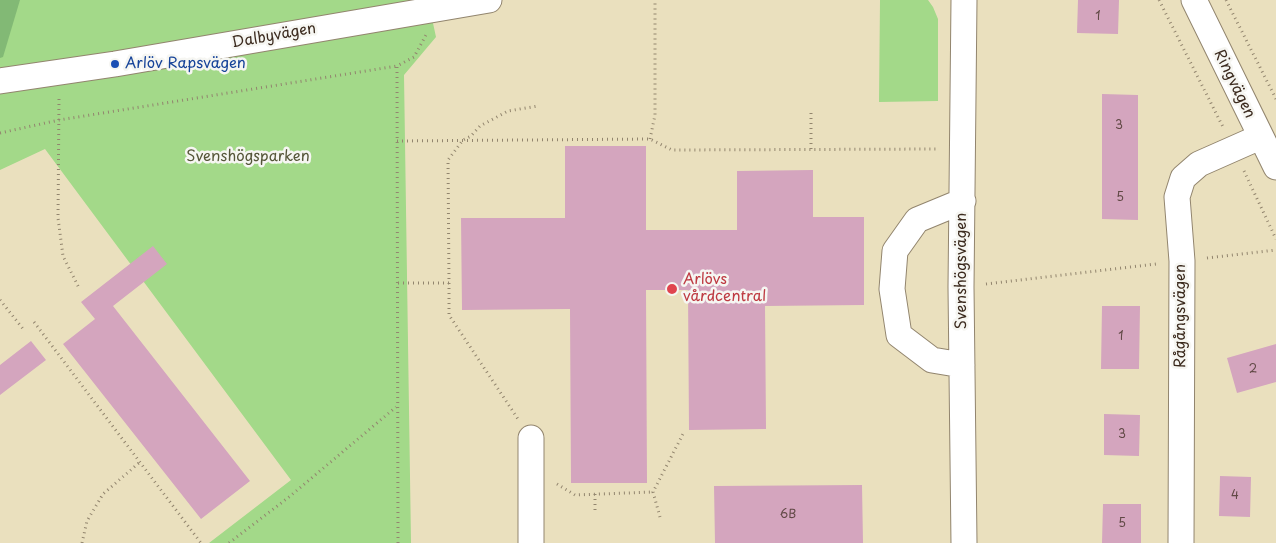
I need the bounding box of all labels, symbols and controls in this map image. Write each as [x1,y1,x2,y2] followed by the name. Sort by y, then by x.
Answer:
[1095,10,1101,24] house number: 1
[231,20,317,52] street label: Dalbyvägen
[1210,47,1258,121] street label: Ringvägen
[125,55,246,73] place label: Arlöv Rapsvägen
[109,58,121,70] marker: Arlöv Rapsvägen
[1115,119,1123,133] house number: 3
[186,148,310,166] park label: Svenshögsparken
[1116,191,1124,205] house number: 5
[953,213,971,329] street label: Svenshögsvägen
[1172,264,1190,368] street label: Rågångsvägen
[683,271,766,306] place label: Arlövs vårdcentral
[665,282,679,296] marker: Arlövs vårdcentral
[1118,330,1124,344] house number: 1
[1249,363,1257,377] house number: 2
[1118,428,1126,442] house number: 3
[1231,489,1239,503] house number: 4
[780,508,796,522] house number: 6B
[1118,517,1126,531] house number: 5

